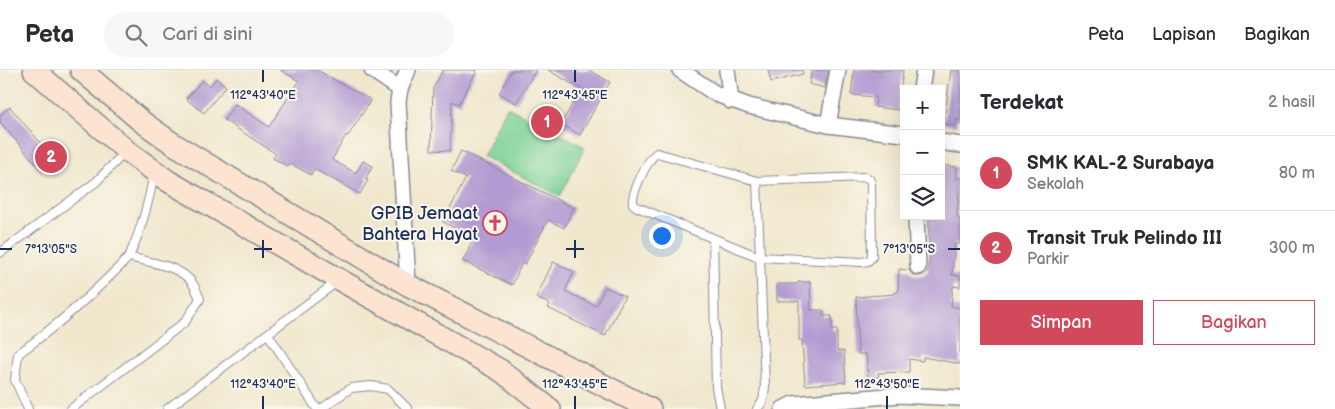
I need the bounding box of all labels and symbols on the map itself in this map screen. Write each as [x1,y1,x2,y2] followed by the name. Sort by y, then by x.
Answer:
[230,88,296,103] text: 112°43'40"E
[542,88,608,103] text: 112°43'45"E
[531,103,563,141] pin: 1
[35,138,67,176] pin: 2
[362,203,478,245] place label: GPIB Jemaat Bahtera Hayat
[482,210,508,236] church icon: GPIB Jemaat Bahtera Hayat
[649,223,675,249] your location
[25,242,77,257] text: 7°13'05"S
[883,242,935,257] text: 7°13'05"S
[230,377,296,392] text: 112°43'40"E
[542,377,608,392] text: 112°43'45"E
[854,377,920,392] text: 112°43'50"E

